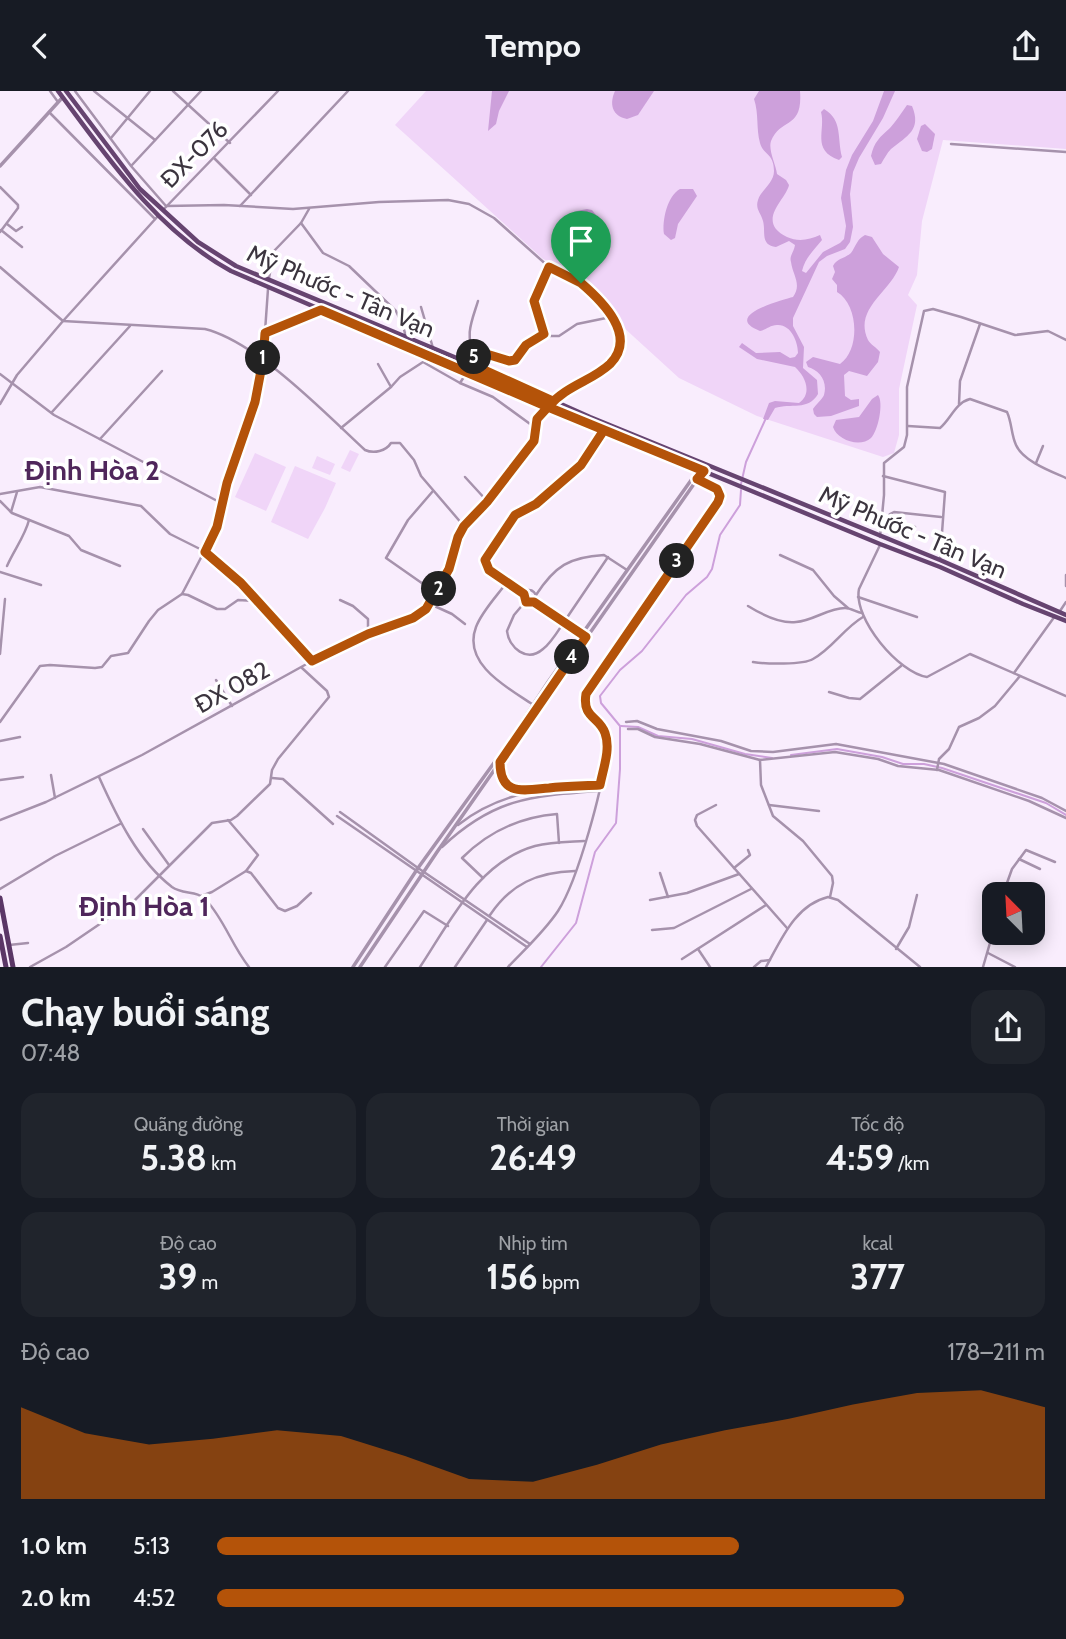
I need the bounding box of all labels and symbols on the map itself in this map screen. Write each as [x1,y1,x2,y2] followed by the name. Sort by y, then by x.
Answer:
[154,114,234,194] street label: ĐX-076
[551,211,611,283] pin
[243,238,439,344] street label: Mỹ Phước - Tân Vạn
[456,339,491,375] pin: 5
[246,341,280,375] pin: 1
[24,453,160,487] district label: Định Hòa 2
[815,479,1011,585] street label: Mỹ Phước - Tân Vạn
[660,543,694,579] pin: 3
[422,571,457,607] pin: 2
[554,639,590,675] pin: 4
[190,655,274,719] street label: ĐX 082
[982,882,1045,945] north arrow
[79,889,209,923] district label: Định Hòa 1

